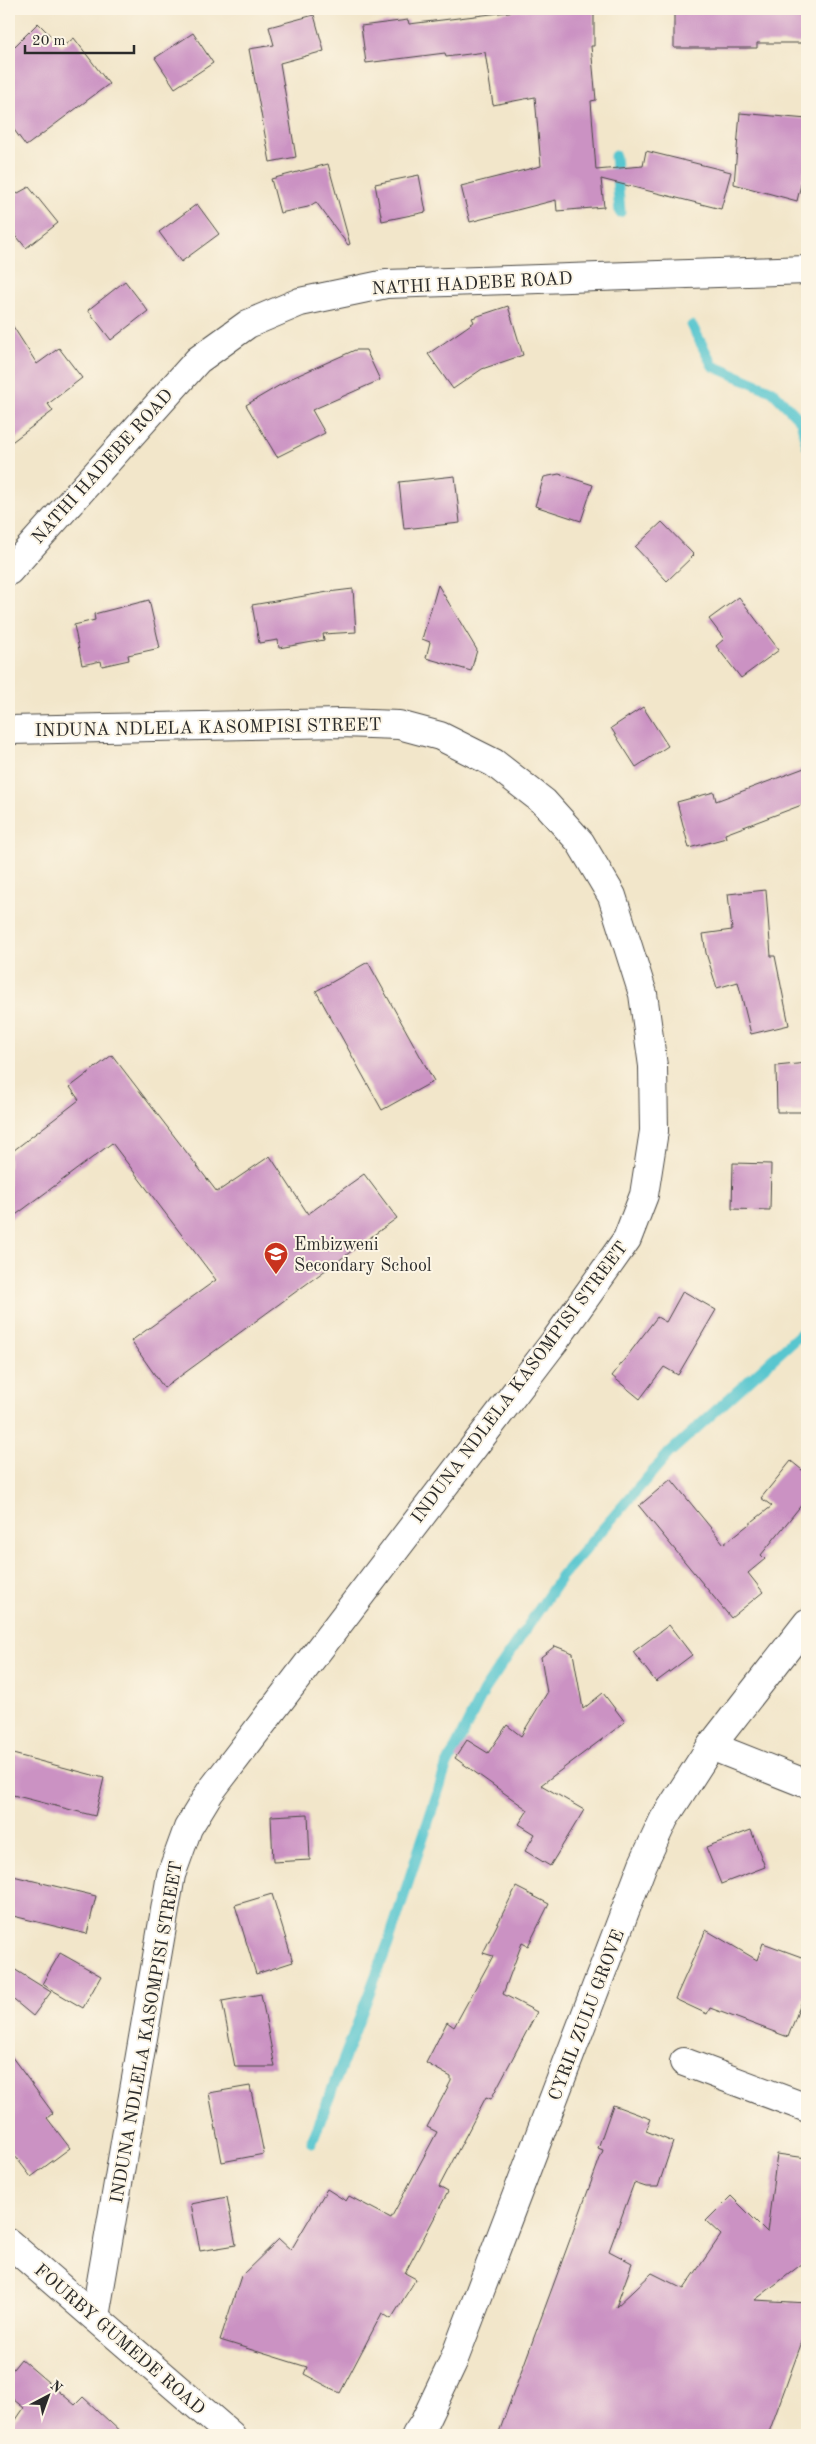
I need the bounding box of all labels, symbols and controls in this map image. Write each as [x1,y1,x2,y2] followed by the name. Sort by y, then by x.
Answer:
[25,22,134,54] scale bar
[32,34,66,49] text: 20 m
[371,270,573,298] street label: NATHI HADEBE ROAD
[29,386,177,547] street label: NATHI HADEBE ROAD
[34,716,382,740] street label: INDUNA NDLELA KASOMPISI STREET
[294,1236,432,1275] place label: Embizweni Secondary School
[408,1239,631,1527] street label: INDUNA NDLELA KASOMPISI STREET
[263,1241,289,1275] school or university icon: Embizweni Secondary School
[108,1860,186,2205] street label: INDUNA NDLELA KASOMPISI STREET
[546,1927,628,2103] street label: CYRIL ZULU GROVE
[31,2261,208,2418] street label: FOURBY GUMEDE ROAD
[22,2372,72,2422] north arrow
[47,2378,65,2396] text: N

